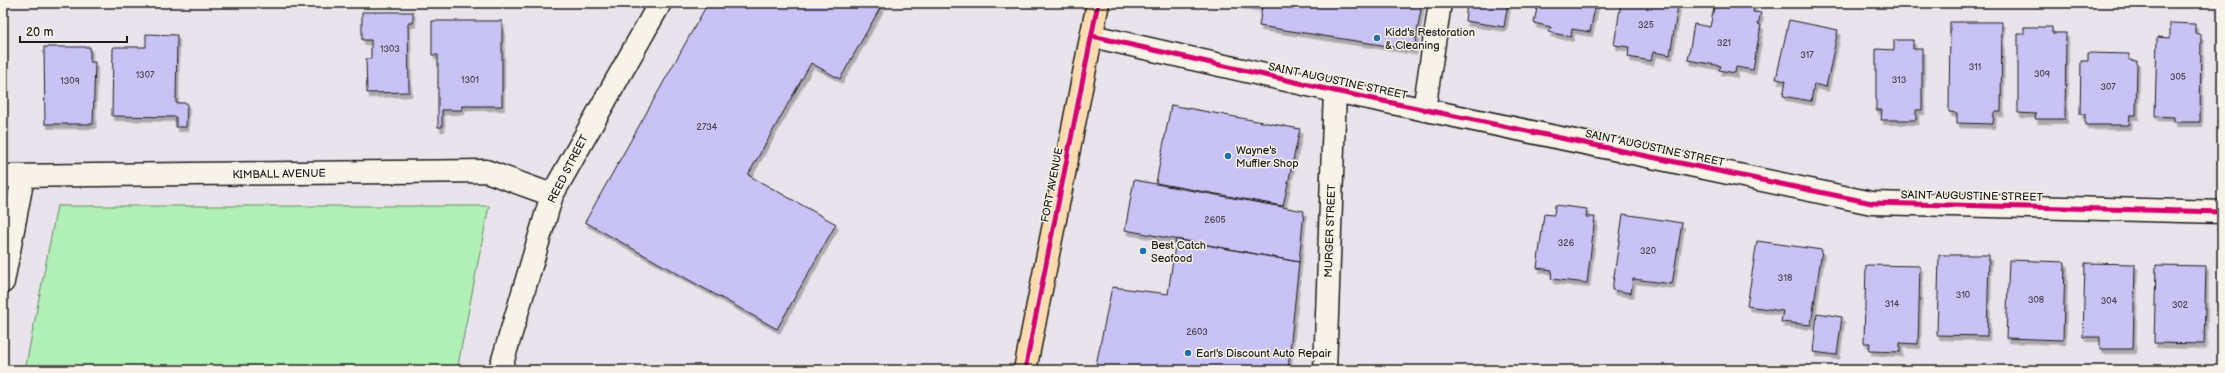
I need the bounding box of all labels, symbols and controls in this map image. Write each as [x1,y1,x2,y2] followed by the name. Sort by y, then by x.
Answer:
[20,18,127,44] scale bar
[1638,20,1654,31] house number: 325
[26,25,53,40] text: 20 m
[1385,26,1475,52] place label: Kidd's Restoration & Cleaning
[1372,33,1382,43] marker: Kidd's Restoration & Cleaning
[1717,38,1731,49] house number: 321
[380,44,400,55] house number: 1303
[1800,50,1814,61] house number: 317
[1267,60,1409,102] street label: SAINT AUGUSTINE STREET
[1969,62,1981,73] house number: 311
[2034,69,2050,80] house number: 309
[136,70,155,81] house number: 1307
[2170,72,2186,83] house number: 305
[461,75,479,86] house number: 1301
[1892,75,1907,86] house number: 313
[60,76,80,87] house number: 1309
[2100,82,2116,93] house number: 307
[697,122,718,133] house number: 2734
[1584,127,1726,169] street label: SAINT AUGUSTINE STREET
[545,132,591,205] street label: REED STREET
[1236,144,1299,170] place label: Wayne's Muffler Shop
[1038,147,1066,223] street label: FORT AVENUE
[1223,151,1233,161] marker: Wayne's Muffler Shop
[232,167,326,181] street label: KIMBALL AVENUE
[1322,184,1338,278] street label: MURGER STREET
[1901,188,2044,204] street label: SAINT AUGUSTINE STREET
[1204,215,1226,226] house number: 2605
[1558,238,1575,249] house number: 326
[1151,239,1206,265] place label: Best Catch Seafood
[1138,246,1148,256] marker: Best Catch Seafood
[1640,246,1656,257] house number: 320
[1778,273,1792,284] house number: 318
[1956,290,1970,301] house number: 310
[2028,295,2044,306] house number: 308
[2101,296,2118,307] house number: 304
[1885,299,1900,310] house number: 314
[2172,300,2189,311] house number: 302
[1186,327,1208,338] house number: 2603
[1196,347,1332,360] place label: Earl's Discount Auto Repair
[1183,348,1193,358] marker: Earl's Discount Auto Repair

